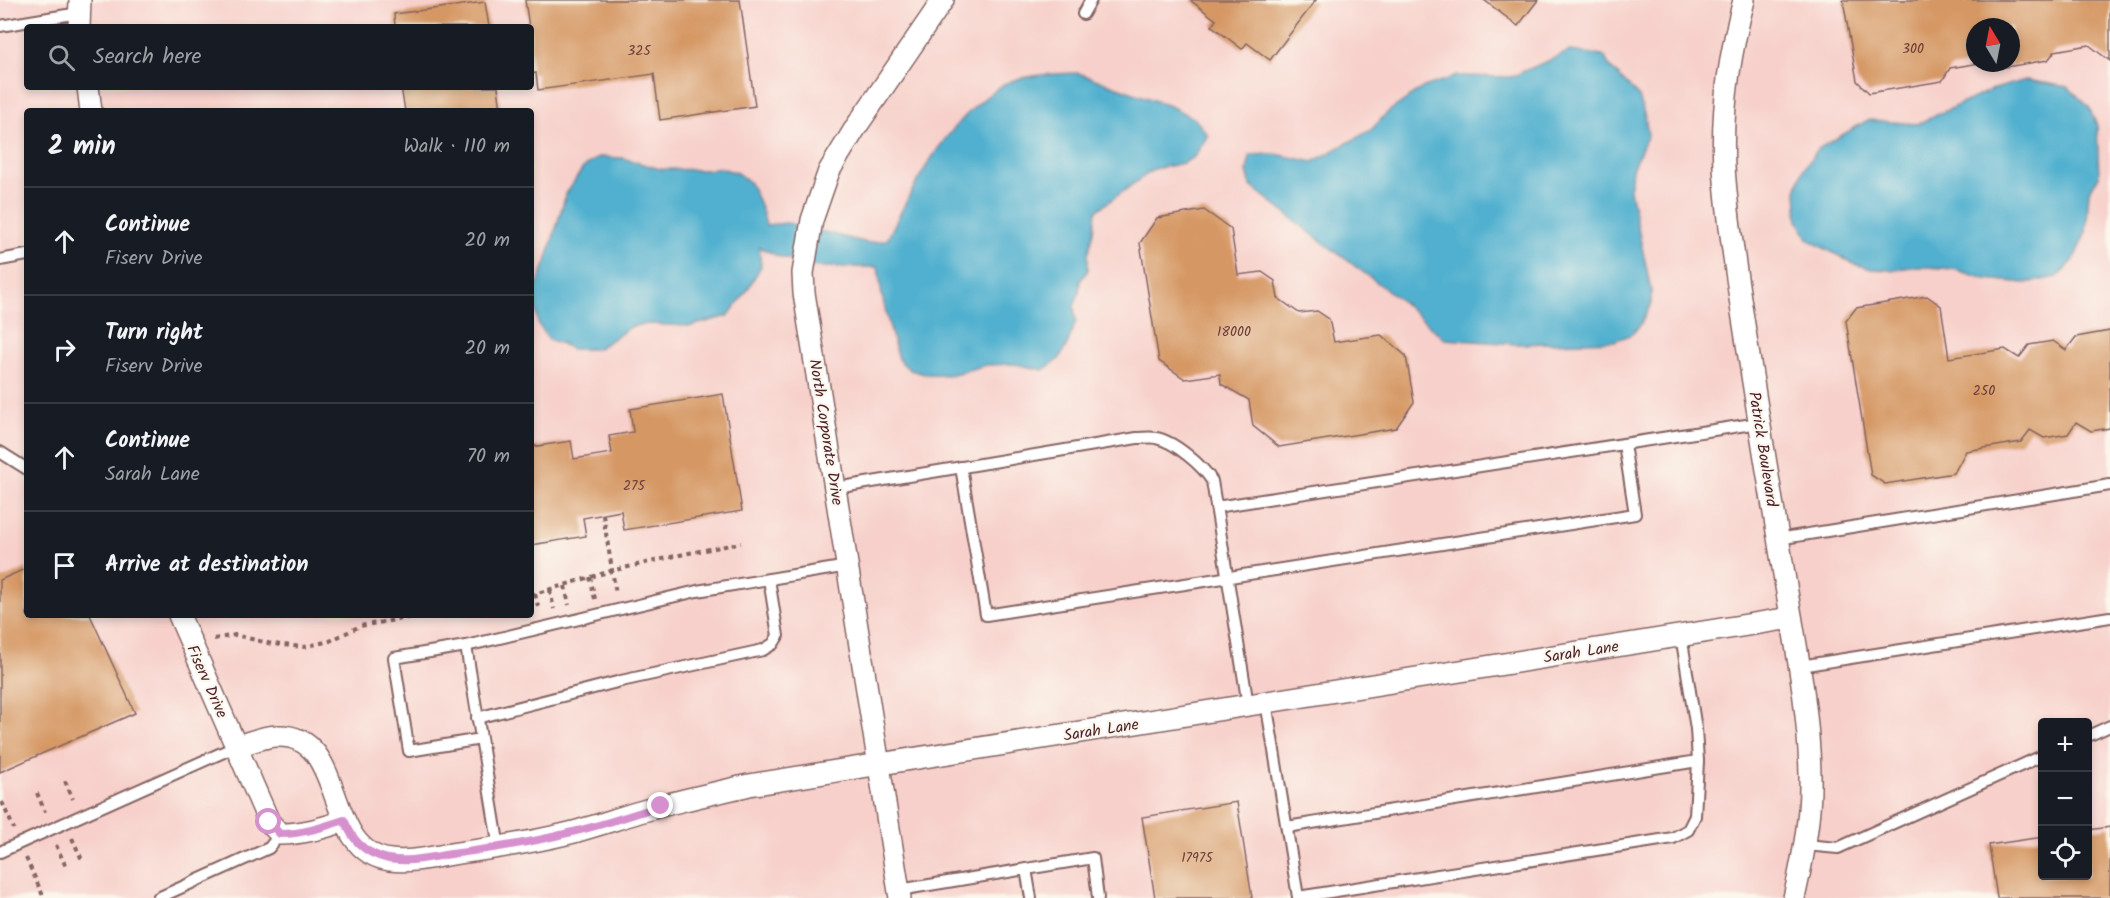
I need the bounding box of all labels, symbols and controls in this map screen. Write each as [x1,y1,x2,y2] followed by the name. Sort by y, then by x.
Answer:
[1966,18,2020,72] north arrow
[24,24,534,90] search box
[1902,38,1924,60] house number: 300
[93,40,201,75] text: Search here
[627,40,652,62] house number: 325
[45,41,78,74] icon: search
[48,126,116,168] text: 2 min
[403,131,510,163] text: Walk · 110 m
[105,208,190,243] text: Continue
[48,225,81,258] icon: ahead
[464,225,510,257] text: 20 m
[105,243,203,275] text: Fiserv Drive
[105,316,203,351] text: Turn right
[1217,321,1251,343] house number: 18000
[48,333,81,366] icon: right
[464,333,510,365] text: 20 m
[105,351,203,383] text: Fiserv Drive
[802,357,849,507] street label: North Corporate Drive
[1973,380,1995,402] house number: 250
[1741,390,1784,510] street label: Patrick Boulevard
[105,424,190,459] text: Continue
[48,441,81,474] icon: ahead
[467,441,510,473] text: 70 m
[105,459,200,491] text: Sarah Lane
[623,475,647,497] house number: 275
[105,548,308,583] text: Arrive at destination
[48,549,81,582] icon: arrive
[1542,634,1621,671] street label: Sarah Lane
[179,641,234,722] street label: Fiserv Drive
[1062,712,1141,749] street label: Sarah Lane
[2038,718,2092,880] map controls
[2038,718,2092,772] button: +
[2038,772,2092,826] button: −
[647,792,673,818] route end
[255,808,281,834] route start
[2038,826,2092,880] button: locate
[1181,847,1214,869] house number: 17975

